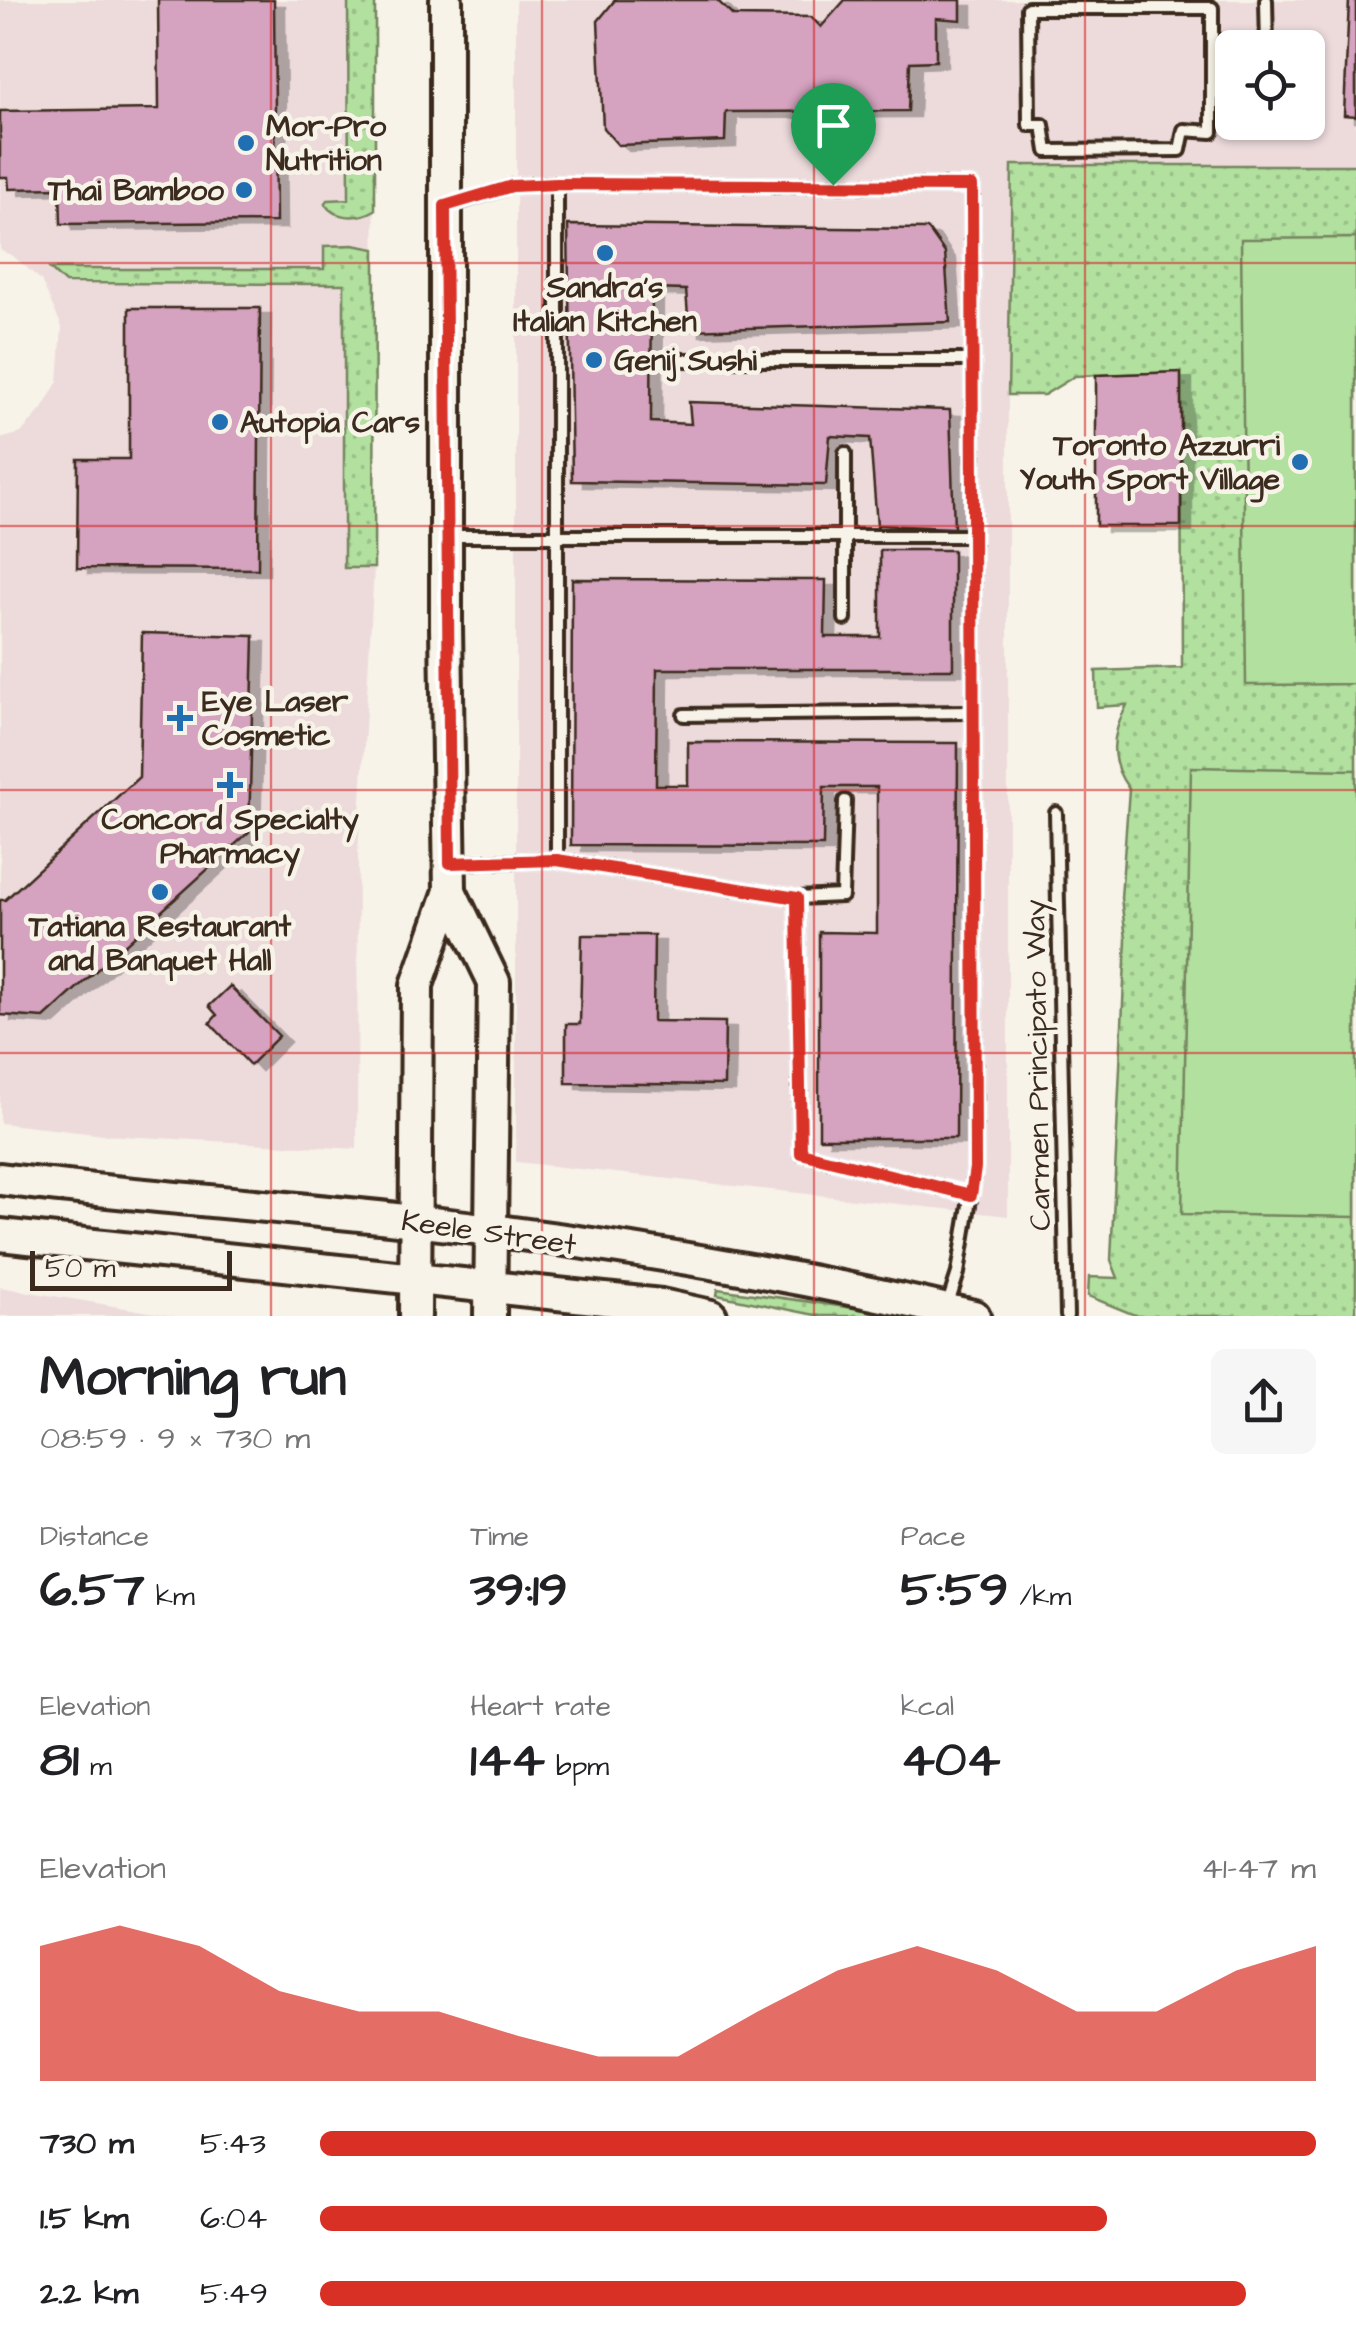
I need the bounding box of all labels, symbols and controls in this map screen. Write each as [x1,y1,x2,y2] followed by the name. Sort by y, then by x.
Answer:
[1215,30,1325,140] map controls
[1215,30,1325,140] button: locate
[791,83,876,186] pin
[806,98,861,153] icon: arrive
[266,106,386,182] place label: Mor-Pro Nutrition
[235,132,257,154] marker: Mor-Pro Nutrition
[47,170,224,212] place label: Thai Bamboo
[233,179,255,201] marker: Thai Bamboo
[594,242,616,264] marker: Sandra's Italian Kitchen
[513,267,697,343] place label: Sandra's Italian Kitchen
[614,340,757,382] place label: Genij Sushi
[583,349,605,371] marker: Genij Sushi
[240,402,420,445] place label: Autopia Cars
[209,411,231,433] marker: Autopia Cars
[1020,425,1280,503] place label: Toronto Azzurri Youth Sport Village
[1289,451,1311,473] marker: Toronto Azzurri Youth Sport Village
[202,681,349,757] place label: Eye Laser Cosmetic
[167,705,193,731] marker: Eye Laser Cosmetic
[219,774,241,796] marker: Concord Specialty Pharmacy
[101,799,359,877] place label: Concord Specialty Pharmacy
[149,881,171,903] marker: Tatiana Restaurant and Banquet Hall
[1014,899,1063,1231] street label: Carmen Principato Way
[28,906,292,982] place label: Tatiana Restaurant and Banquet Hall
[399,1200,579,1266] street label: Keele Street
[30,1246,232,1290] scale bar
[45,1249,116,1288] text: 50 m
[40,1340,346,1416] text: Morning run
[1211,1349,1316,1454] button: share
[40,1416,310,1461] text: 08:59 · 9 × 730 m
[40,1517,149,1556] text: Distance
[470,1517,529,1556] text: Time
[901,1517,966,1556] text: Pace
[40,1556,145,1625] text: 6.57
[470,1556,567,1625] text: 39:19
[901,1556,1008,1625] text: 5:59
[145,1577,195,1616] text: km
[1008,1577,1071,1616] text: /km
[40,1687,150,1726] text: Elevation
[470,1687,611,1726] text: Heart rate
[901,1687,954,1726] text: kcal
[40,1726,79,1795] text: 81
[470,1726,545,1795] text: 144
[901,1726,1000,1795] text: 404
[79,1747,112,1786] text: m
[545,1747,609,1786] text: bpm
[40,1846,166,1891] text: Elevation
[1201,1846,1316,1891] text: 41–47 m
[40,2121,134,2166] text: 730 m
[200,2121,266,2166] text: 5:43
[40,2196,129,2241] text: 1.5 km
[200,2196,267,2241] text: 6:04
[40,2271,139,2316] text: 2.2 km
[200,2271,268,2316] text: 5:49

